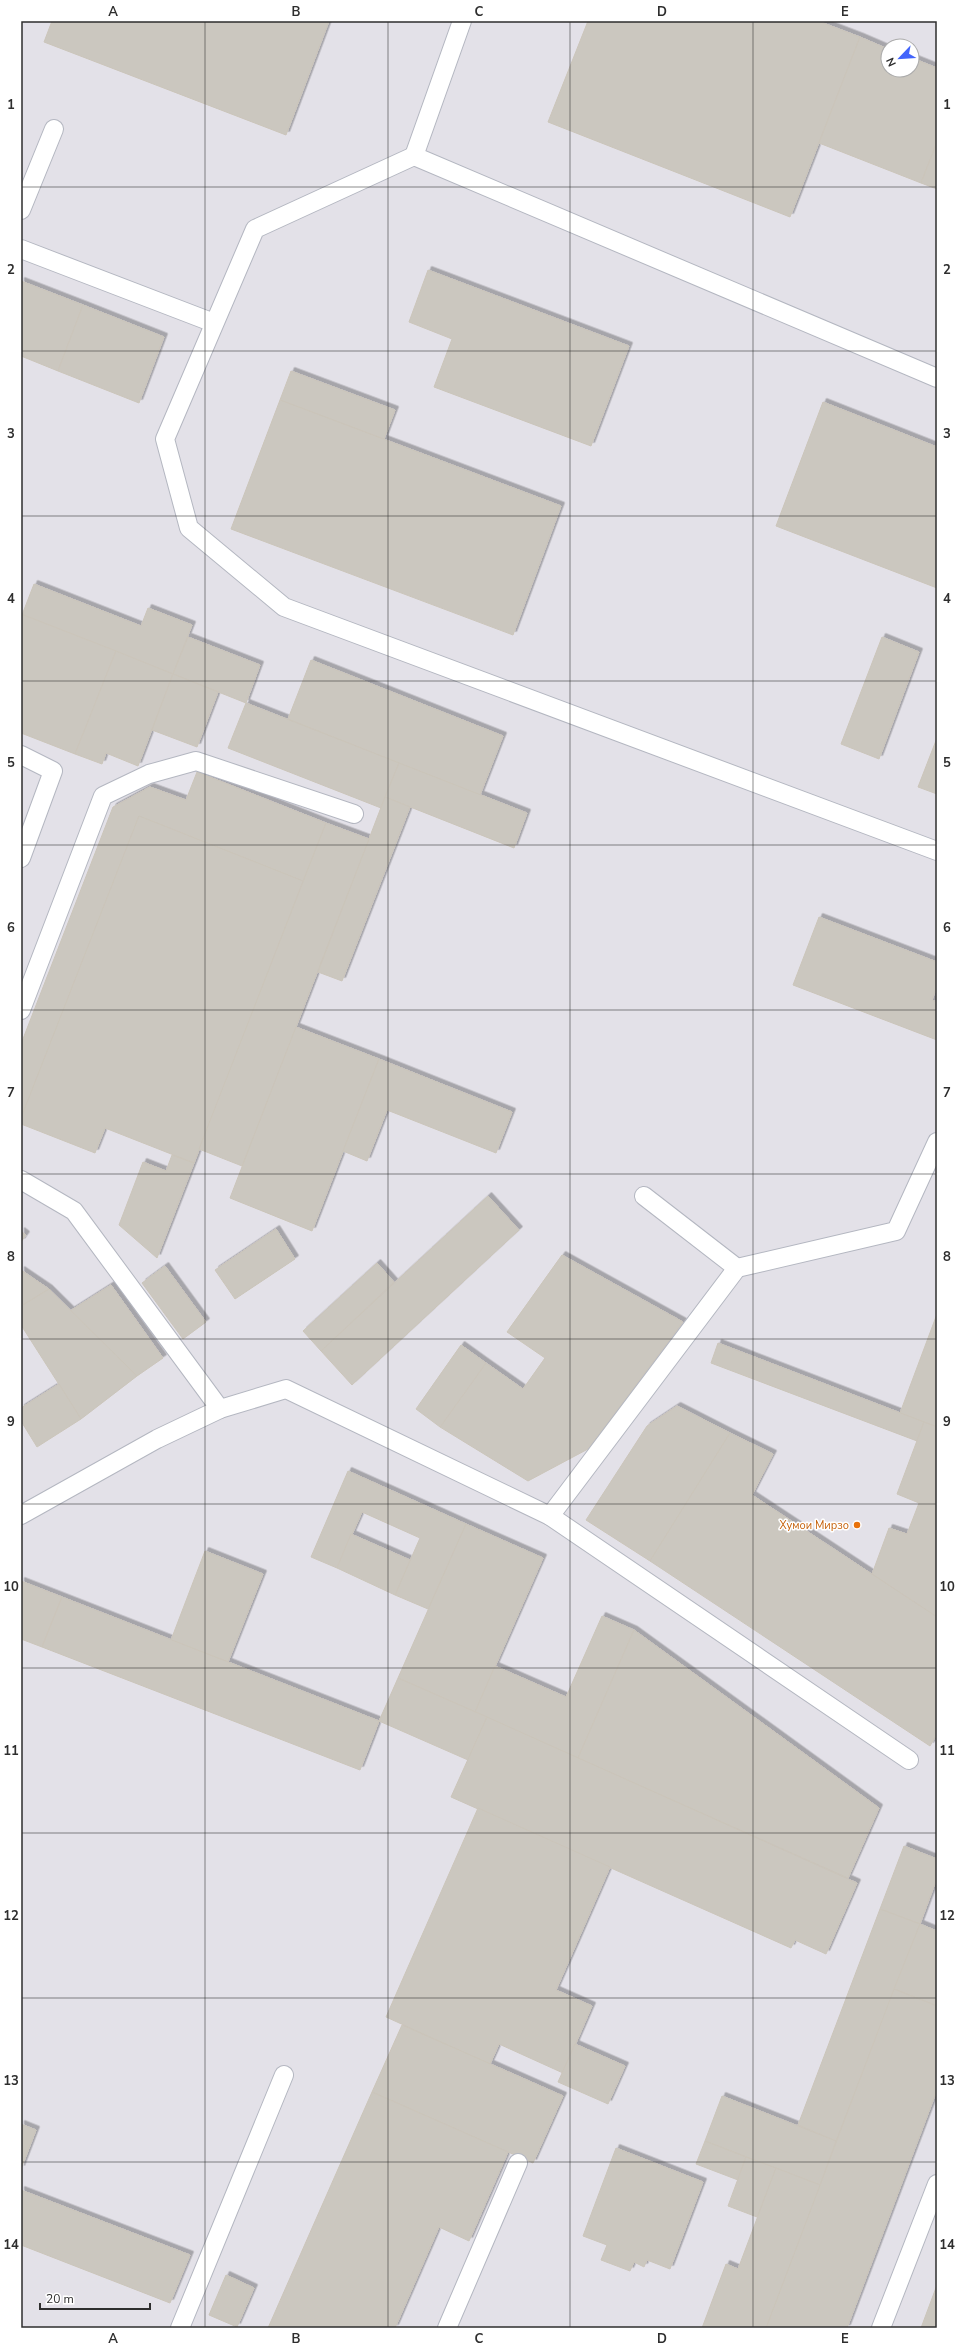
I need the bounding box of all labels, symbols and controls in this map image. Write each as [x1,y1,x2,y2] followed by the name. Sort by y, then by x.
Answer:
[108,3,118,21] text: A
[292,3,301,21] text: B
[475,3,484,21] text: C
[657,3,667,21] text: D
[841,3,849,21] text: E
[880,38,920,78] north arrow
[883,55,900,69] text: N
[7,96,15,114] text: 1
[943,96,951,114] text: 1
[7,261,15,279] text: 2
[943,261,951,279] text: 2
[7,425,15,443] text: 3
[943,425,951,443] text: 3
[7,590,15,608] text: 4
[943,590,951,608] text: 4
[7,754,15,772] text: 5
[943,754,951,772] text: 5
[7,919,15,937] text: 6
[943,919,951,937] text: 6
[7,1084,15,1102] text: 7
[943,1084,951,1102] text: 7
[7,1248,15,1266] text: 8
[943,1248,951,1266] text: 8
[7,1413,15,1431] text: 9
[943,1413,951,1431] text: 9
[780,1518,849,1533] place label: Хумои Мирзо
[852,1520,862,1530] marker: Хумои Мирзо
[3,1578,19,1596] text: 10
[939,1578,955,1596] text: 10
[3,1742,19,1760] text: 11
[939,1742,955,1760] text: 11
[3,1907,19,1925] text: 12
[939,1907,955,1925] text: 12
[3,2072,19,2090] text: 13
[939,2072,955,2090] text: 13
[3,2236,19,2254] text: 14
[939,2236,955,2254] text: 14
[40,2285,150,2311] scale bar
[46,2291,74,2307] text: 20 m
[108,2330,118,2348] text: A
[292,2330,301,2348] text: B
[475,2330,484,2348] text: C
[657,2330,667,2348] text: D
[841,2330,849,2348] text: E

